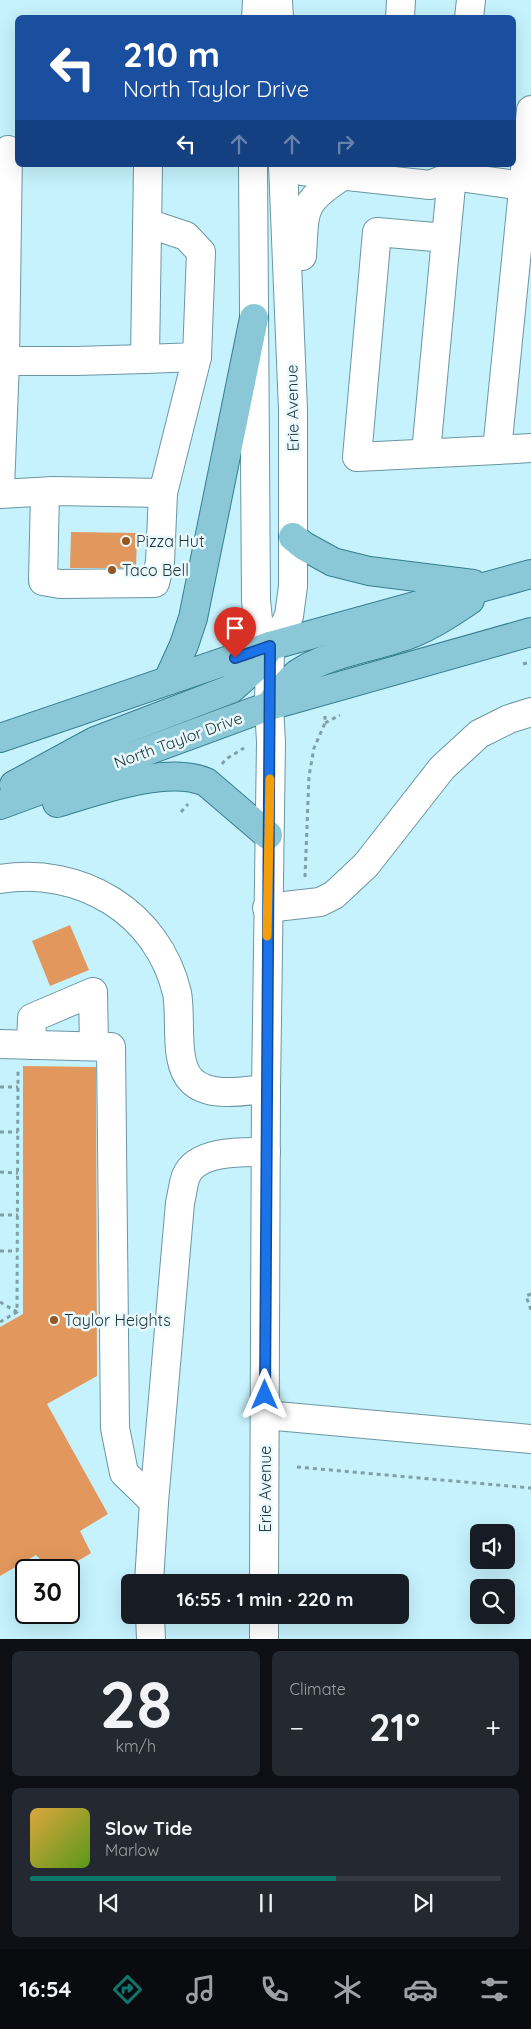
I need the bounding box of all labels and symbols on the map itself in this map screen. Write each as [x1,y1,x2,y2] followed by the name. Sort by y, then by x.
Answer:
[281,364,303,452] street label: Erie Avenue
[136,531,204,551] place label: Pizza Hut
[120,535,132,547] marker: Pizza Hut
[122,560,189,580] place label: Taco Bell
[106,564,118,576] marker: Taco Bell
[214,607,256,658] pin
[111,707,245,773] street label: North Taylor Drive
[64,1310,171,1330] place label: Taylor Heights
[48,1314,60,1326] marker: Taylor Heights
[238,1368,290,1420] position arrow
[255,1446,275,1532] street label: Erie Avenue
[15,1559,80,1624] speed limit sign: 30

